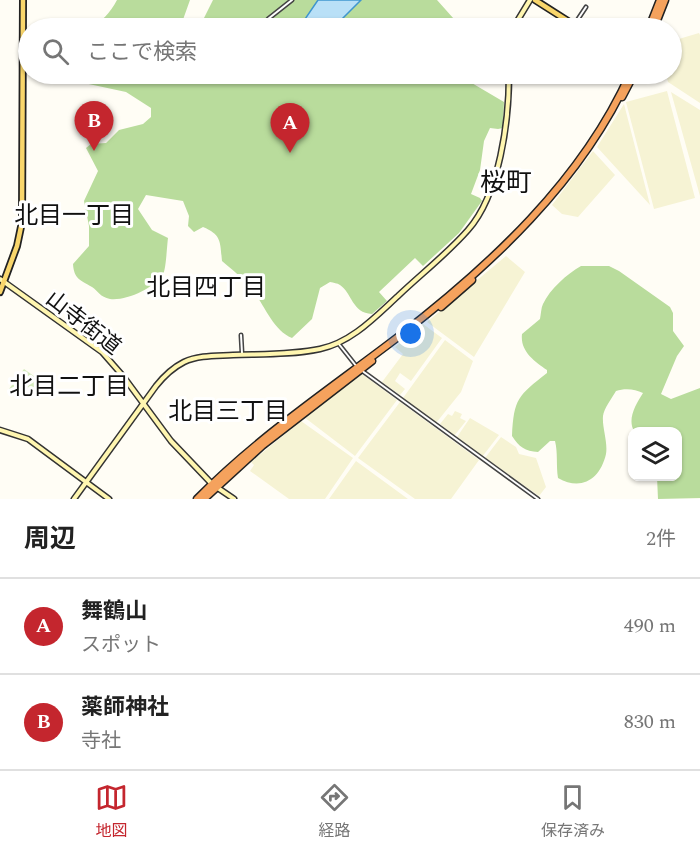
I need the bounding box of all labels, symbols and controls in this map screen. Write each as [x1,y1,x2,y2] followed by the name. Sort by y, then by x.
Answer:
[18,18,682,84] search box
[39,35,72,68] icon: search
[87,36,197,69] text: ここで検索
[74,102,113,151] pin: B
[270,104,310,153] pin: A
[480,163,532,203] district label: 桜町
[14,198,134,234] district label: 北目一丁目
[146,270,266,306] district label: 北目四丁目
[38,283,128,363] street label: 山寺街道
[396,319,425,348] your location
[9,369,129,405] district label: 北目二丁目
[168,394,288,430] district label: 北目三丁目
[628,427,682,481] map controls
[628,427,682,481] button: layers
[24,519,76,559] text: 周辺
[646,524,676,554] text: 2件
[81,595,147,628] text: 舞鶴山
[36,611,51,641] text: A
[624,611,676,641] text: 490 m
[81,630,161,660] text: スポット
[81,691,169,724] text: 薬師神社
[36,707,51,737] text: B
[624,707,676,737] text: 830 m
[81,726,121,756] text: 寺社
[95,781,128,843] tab: 地図
[318,781,351,843] tab: 経路
[541,781,605,843] tab: 保存済み

